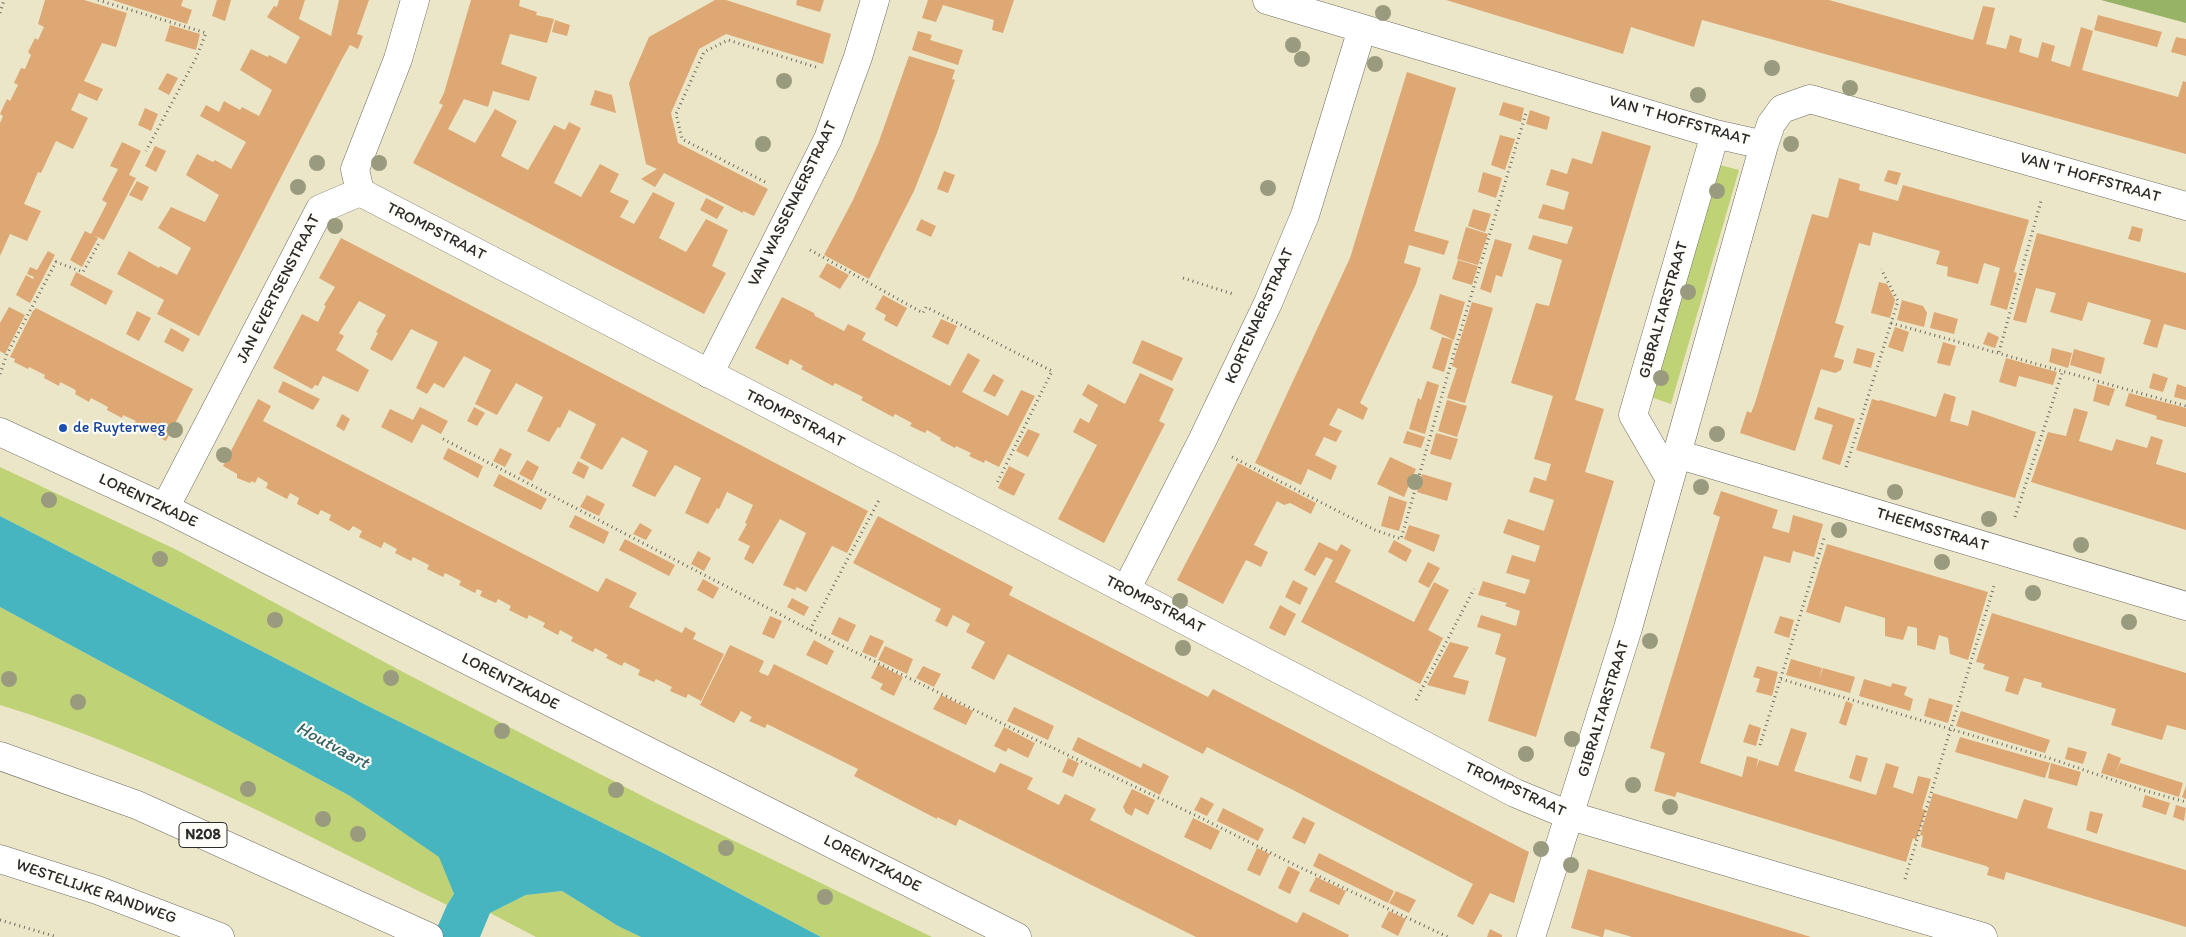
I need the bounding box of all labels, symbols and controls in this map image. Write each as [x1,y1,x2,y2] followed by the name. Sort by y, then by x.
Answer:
[1606,92,1752,150] street label: VAN 'T HOFFSTRAAT
[745,118,841,290] street label: VAN WASSENAERSTRAAT
[2017,149,2163,207] street label: VAN 'T HOFFSTRAAT
[383,199,489,265] street label: TROMPSTRAAT
[233,211,325,367] street label: JAN EVERTSENSTRAAT
[1635,239,1693,381] street label: GIBRALTARSTRAAT
[1221,245,1299,387] street label: KORTENAERSTRAAT
[742,386,848,452] street label: TROMPSTRAAT
[73,418,166,438] place label: de Ruyterweg
[57,422,69,434] marker: de Ruyterweg
[95,470,201,532] street label: LORENTZKADE
[1874,504,1990,556] street label: THEEMSSTRAAT
[1102,572,1208,638] street label: TROMPSTRAAT
[1574,638,1634,780] street label: GIBRALTARSTRAAT
[458,649,562,715] street label: LORENTZKADE
[292,718,372,774] water label: Houtvaart
[1461,758,1569,822] street label: TROMPSTRAAT
[179,822,227,848] road number: N208
[820,831,924,897] street label: LORENTZKADE
[13,855,179,929] street label: WESTELIJKE RANDWEG

